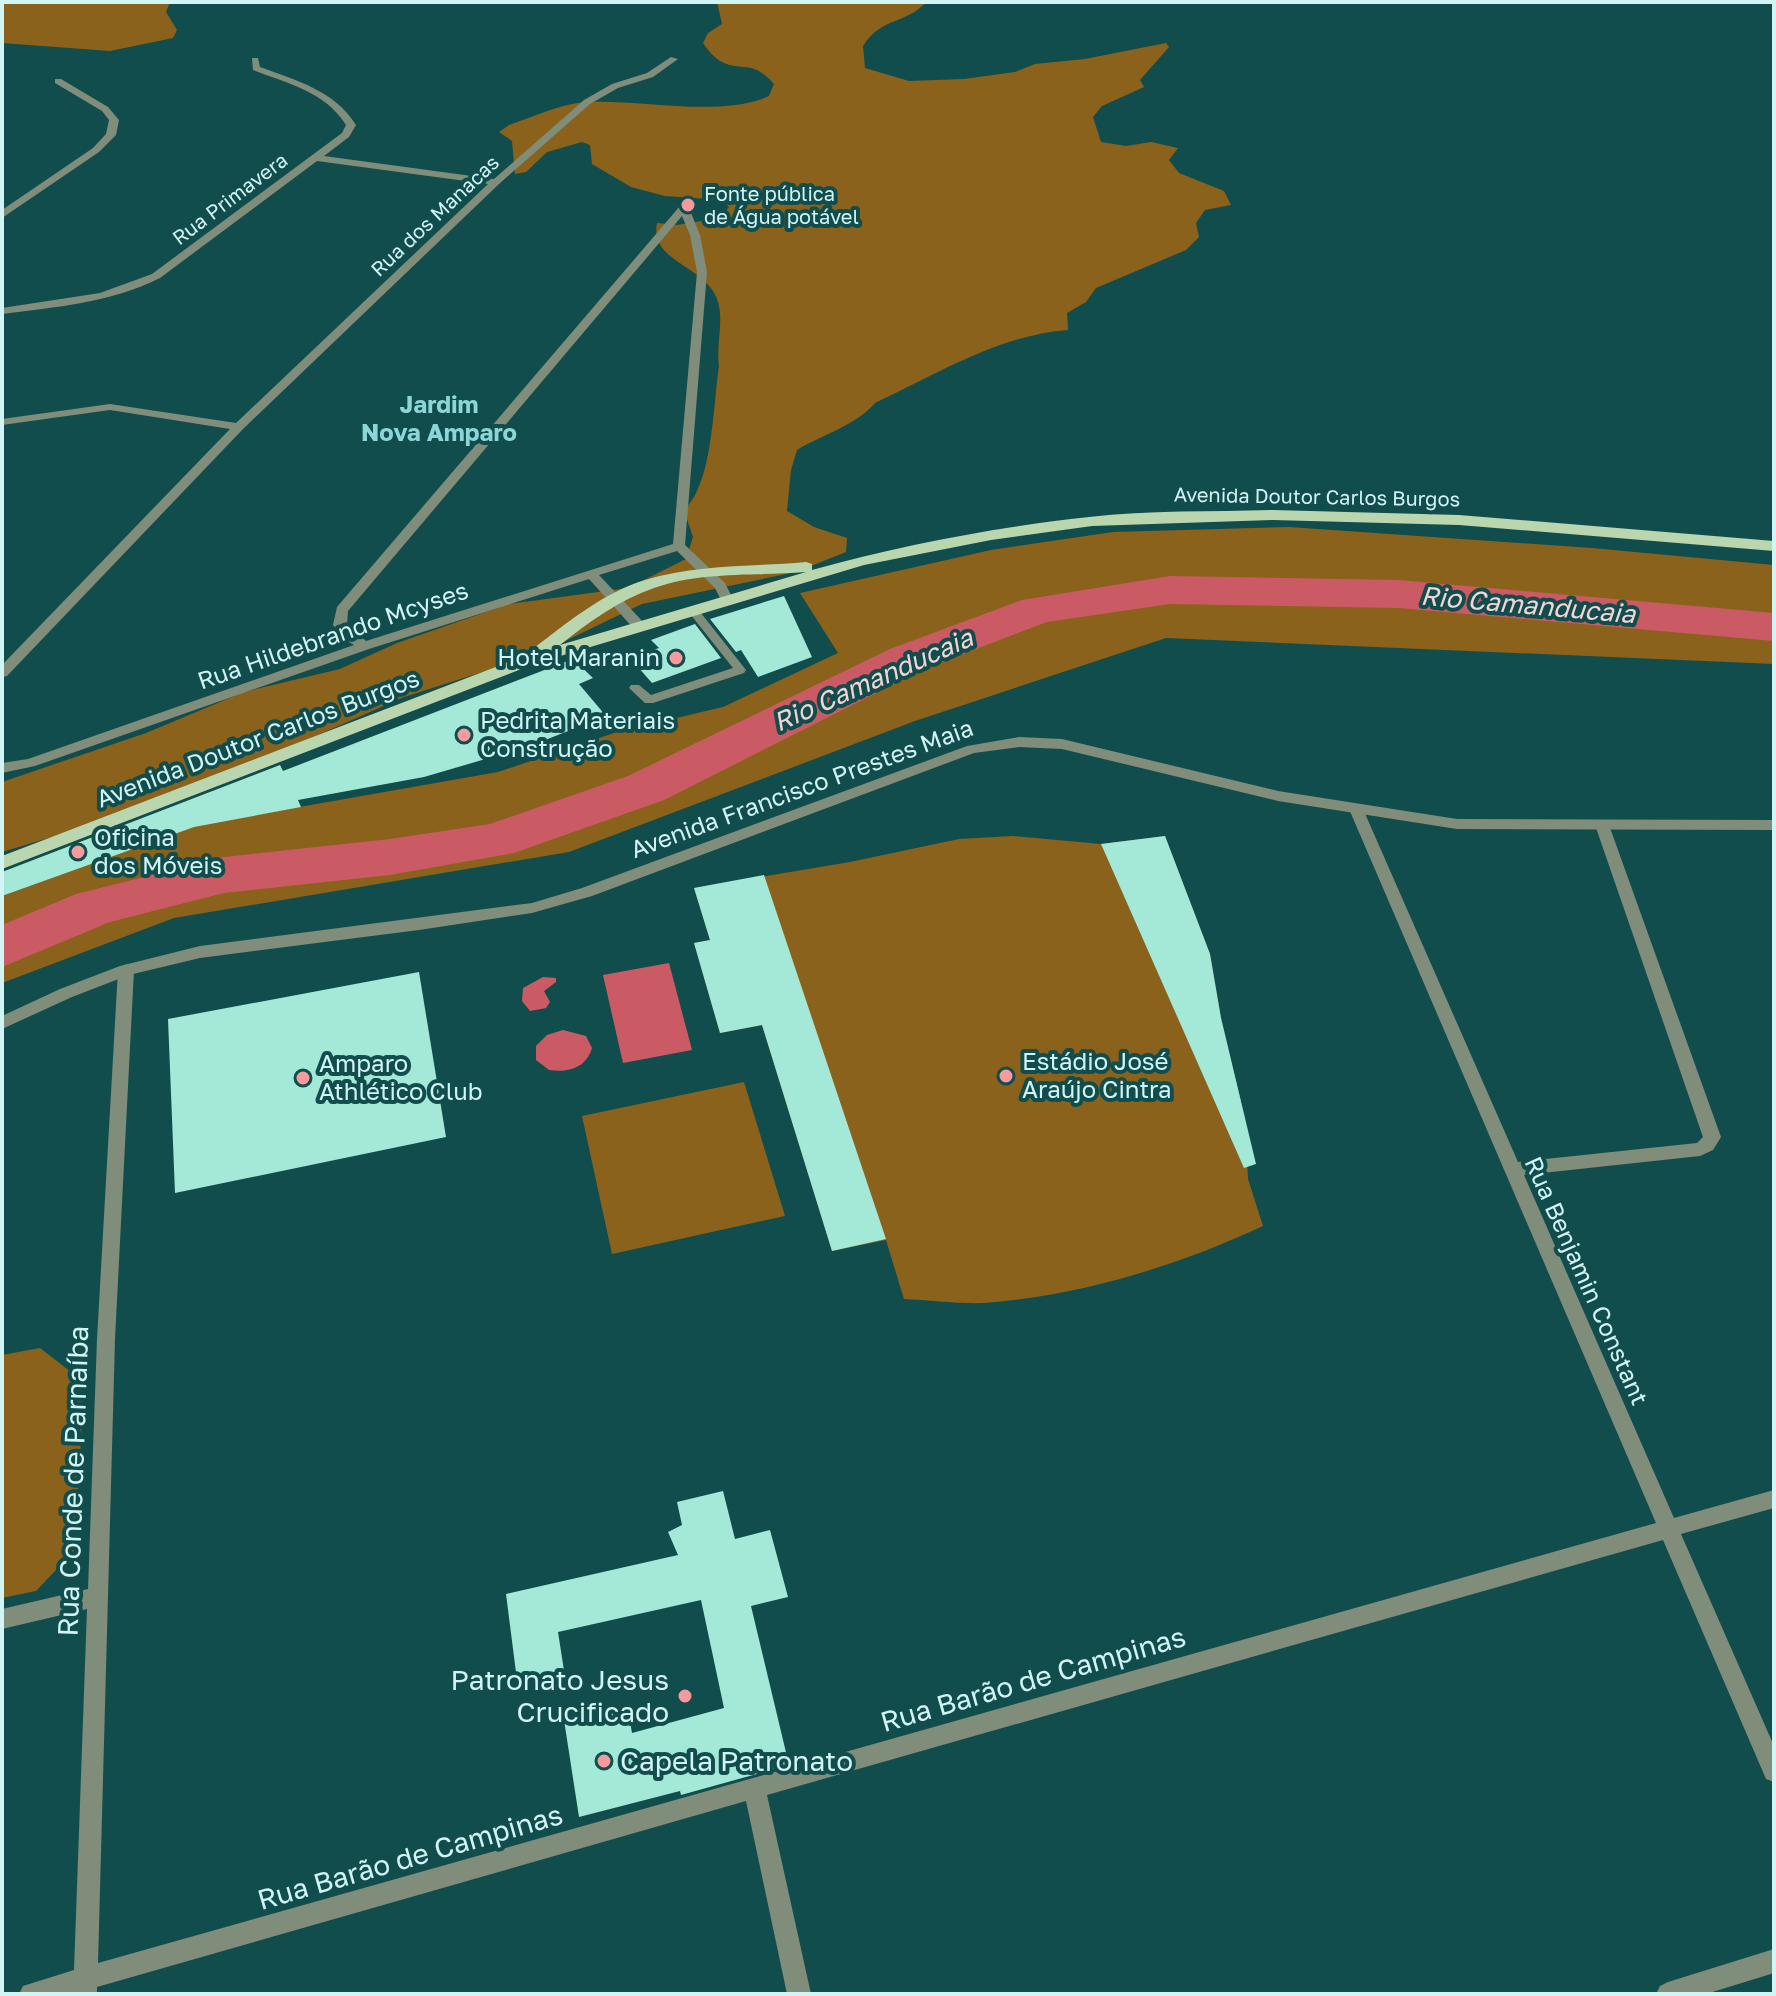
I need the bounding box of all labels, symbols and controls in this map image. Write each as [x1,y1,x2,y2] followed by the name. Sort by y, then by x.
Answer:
[167,147,292,249] street label: Rua Primavera
[365,150,503,281] street label: Rua dos Manacas
[704,181,859,228] place label: Fonte pública de Água potável
[679,196,697,214] marker: Fonte pública de Água potável
[361,389,517,446] district label: Jardim Nova Amparo
[1174,482,1460,510] street label: Avenida Doutor Carlos Burgos
[193,575,472,695] street label: Rua Hildebrando Mcyses
[1420,580,1638,629] water label: Rio Camanducaia
[768,621,979,737] water label: Rio Camanducaia
[497,642,660,671] place label: Hotel Maranin
[667,649,685,667] marker: Hotel Maranin
[92,663,423,813] street label: Avenida Doutor Carlos Burgos
[480,705,675,762] place label: Pedrita Materiais Construção
[626,712,977,863] street label: Avenida Francisco Prestes Maia
[455,726,473,744] marker: Pedrita Materiais Construção
[94,822,222,879] place label: Oficina dos Móveis
[69,843,87,861] marker: Oficina dos Móveis
[1022,1046,1172,1103] place label: Estádio José Araújo Cintra
[319,1048,483,1105] place label: Amparo Athlético Club
[997,1067,1015,1085] marker: Estádio José Araújo Cintra
[294,1069,312,1087] marker: Amparo Athlético Club
[1520,1152,1655,1409] street label: Rua Benjamin Constant
[51,1325,94,1637] street label: Rua Conde de Parnaíba
[877,1619,1189,1738] street label: Rua Barão de Campinas
[451,1663,669,1728] place label: Patronato Jesus Crucificado
[676,1687,694,1705] marker: Patronato Jesus Crucificado
[620,1744,853,1777] place label: Capela Patronato
[595,1752,613,1770] marker: Capela Patronato
[254,1797,566,1916] street label: Rua Barão de Campinas

